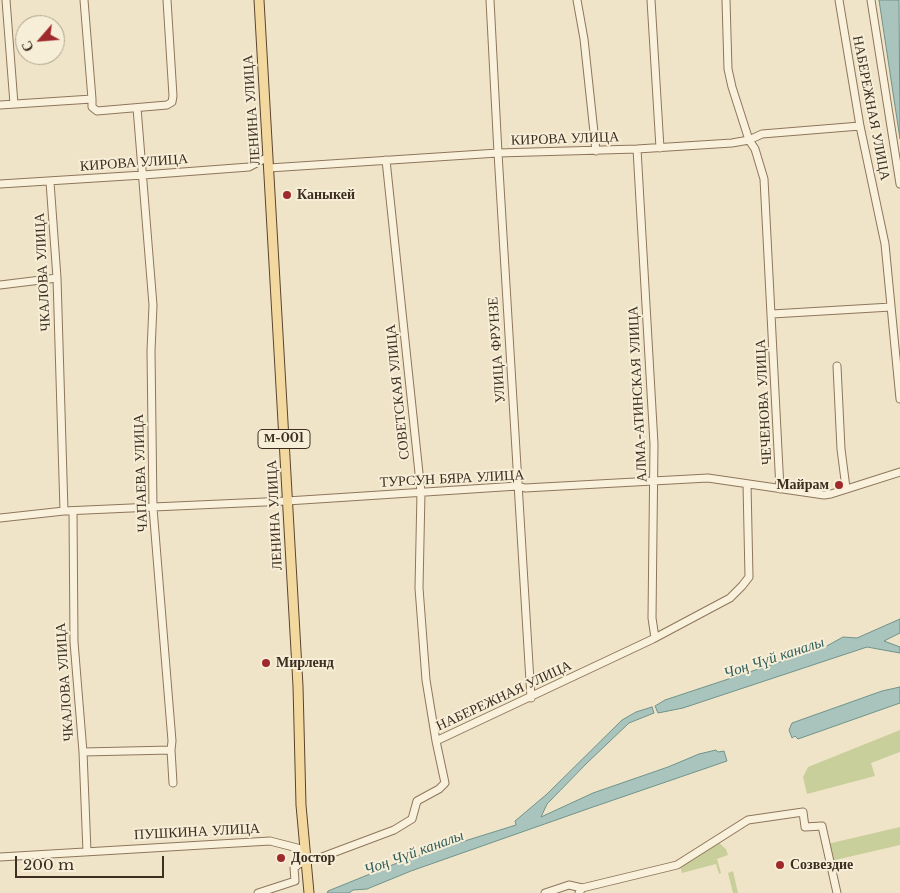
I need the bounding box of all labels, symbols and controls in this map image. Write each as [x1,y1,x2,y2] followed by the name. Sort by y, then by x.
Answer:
[15,15,65,65] north arrow
[849,34,893,182] street label: НАБЕРЕЖНАЯ УЛИЦА
[17,38,38,55] text: С
[240,54,264,166] street label: ЛЕНИНА УЛИЦА
[511,129,619,149] street label: КИРОВА УЛИЦА
[79,151,189,175] street label: КИРОВА УЛИЦА
[297,187,355,203] place label: Каныкей
[281,189,293,201] marker: Каныкей
[32,212,54,332] street label: ЧКАЛОВА УЛИЦА
[485,296,509,404] street label: УЛИЦА ФРУНЗЕ
[625,305,651,483] street label: АЛМА-АТИНСКАЯ УЛИЦА
[383,323,413,461] street label: СОВЕТСКАЯ УЛИЦА
[752,339,776,465] street label: ЧЕЧЕНОВА УЛИЦА
[131,413,151,533] street label: ЧАПАЕВА УЛИЦА
[258,429,310,448] road number: М-001
[264,459,286,571] street label: ЛЕНИНА УЛИЦА
[379,467,525,491] street label: ТУРСУН БЯРА УЛИЦА
[776,477,829,493] place label: Майрам
[833,479,845,491] marker: Майрам
[52,622,78,742] street label: ЧКАЛОВА УЛИЦА
[721,633,827,683] water label: Чоң Чүй каналы
[276,655,334,671] place label: Мирленд
[260,657,272,669] marker: Мирленд
[434,657,574,735] street label: НАБЕРЕЖНАЯ УЛИЦА
[134,820,260,844] street label: ПУШКИНА УЛИЦА
[362,827,466,879] water label: Чоң Чүй каналы
[18,846,166,878] scale bar
[291,850,335,866] place label: Достор
[275,852,287,864] marker: Достор
[23,855,74,874] text: 200 m
[790,857,853,873] place label: Созвездие
[774,859,786,871] marker: Созвездие

